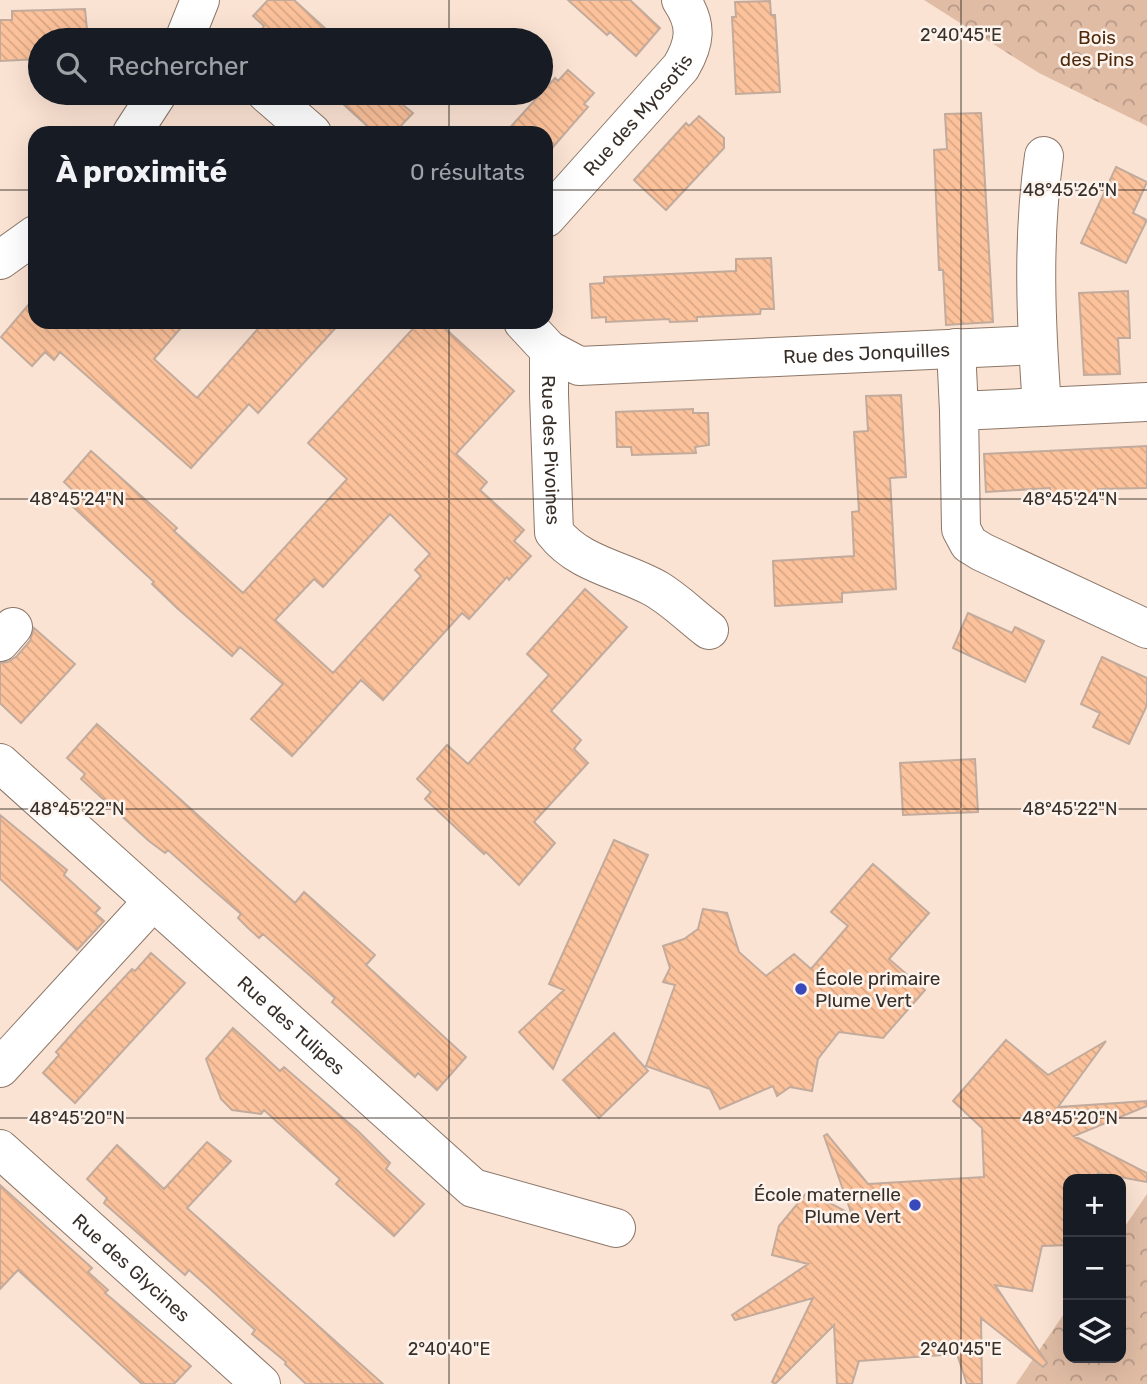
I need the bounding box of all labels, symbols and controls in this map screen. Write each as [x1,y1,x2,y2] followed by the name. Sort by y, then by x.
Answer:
[920,24,1002,46] text: 2°40'45"E
[1060,26,1134,71] park label: Bois des Pins
[28,28,553,105] search box
[52,48,90,86] icon: search
[108,51,248,82] text: Rechercher
[578,51,697,180] street label: Rue des Myosotis
[56,154,227,190] text: À proximité
[410,158,525,186] text: 0 résultats
[1023,179,1117,201] text: 48°45'26"N
[783,338,950,368] street label: Rue des Jonquilles
[538,375,565,525] street label: Rue des Pivoines
[29,488,125,510] text: 48°45'24"N
[1022,488,1118,510] text: 48°45'24"N
[29,798,125,820] text: 48°45'22"N
[1022,798,1118,820] text: 48°45'22"N
[815,967,941,1012] place label: École primaire Plume Vert
[233,971,350,1079] street label: Rue des Tulipes
[793,981,809,997] marker: École primaire Plume Vert
[29,1107,125,1129] text: 48°45'20"N
[1022,1107,1118,1129] text: 48°45'20"N
[1063,1174,1126,1363] map controls
[1063,1174,1126,1237] button: +
[754,1183,902,1228] place label: École maternelle Plume Vert
[907,1197,923,1213] marker: École maternelle Plume Vert
[68,1209,195,1326] street label: Rue des Glycines
[1063,1237,1126,1300] button: −
[1063,1300,1126,1363] button: layers
[408,1338,490,1360] text: 2°40'40"E
[920,1338,1002,1360] text: 2°40'45"E

